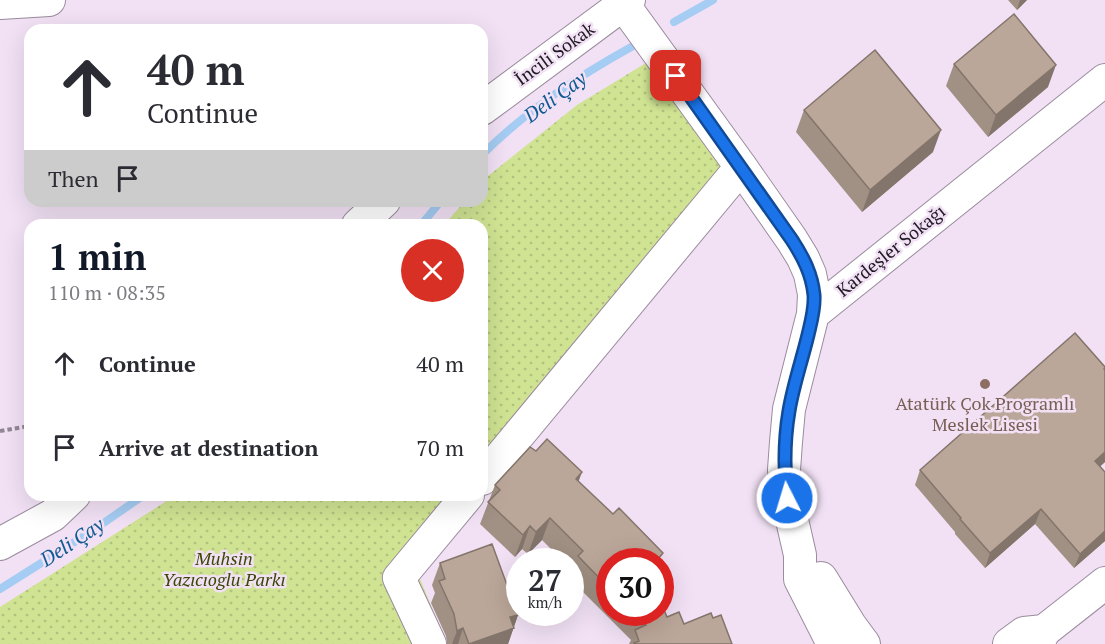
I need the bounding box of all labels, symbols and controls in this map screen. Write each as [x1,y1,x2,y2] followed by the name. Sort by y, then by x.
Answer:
[510,16,600,90] street label: İncili Sokak
[147,41,245,97] text: 40 m
[48,48,126,126] icon: ahead
[650,50,701,101] pin
[659,59,692,92] icon: arrive
[517,64,592,129] water label: Deli Çay
[147,95,258,131] text: Continue
[111,162,144,195] icon: arrive
[48,164,99,193] text: Then
[831,199,950,302] street label: Kardeşler Sokağı
[48,233,146,280] text: 1 min
[401,239,464,302] button: close
[48,279,166,306] text: 110 m · 08:35
[48,347,81,380] icon: ahead
[99,349,196,378] text: Continue
[416,349,464,378] text: 40 m
[978,377,992,391] marker: Atatürk Çok Programlı Meslek Lisesi
[896,391,1074,436] place label: Atatürk Çok Programlı Meslek Lisesi
[48,431,81,464] icon: arrive
[99,433,318,462] text: Arrive at destination
[416,433,464,462] text: 70 m
[755,466,819,530] position arrow
[34,510,110,573] water label: Deli Çay
[163,546,285,591] park label: Muhsin Yazıcıoglu Parkı
[596,548,674,626] speed limit sign: 30
[528,560,562,600] text: 27
[528,592,562,612] text: km/h

